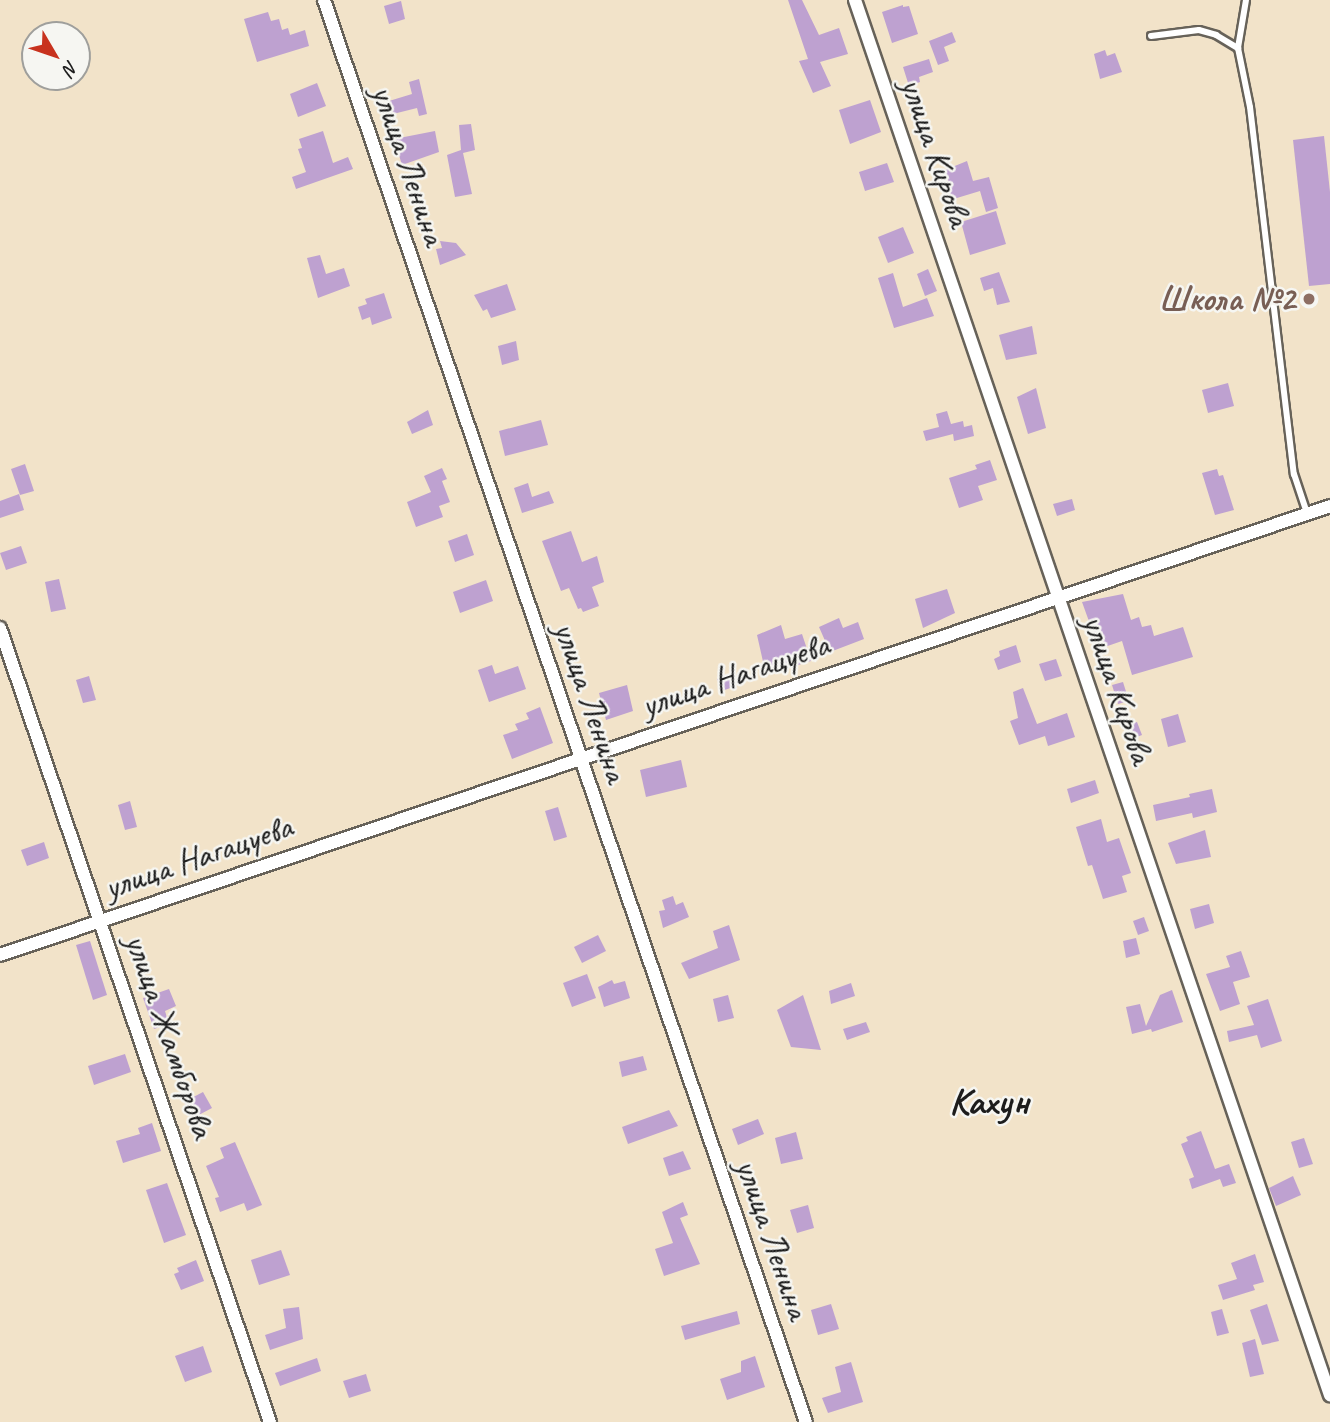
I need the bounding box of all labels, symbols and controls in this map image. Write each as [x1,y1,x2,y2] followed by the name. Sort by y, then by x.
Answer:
[21,21,91,91] north arrow
[58,56,84,80] text: N
[891,72,981,232] street label: улица Кирова
[362,80,456,250] street label: улица Ленина
[1158,278,1295,320] place label: Школа №2
[1301,291,1317,307] marker: Школа №2
[1073,609,1163,769] street label: улица Кирова
[544,617,638,787] street label: улица Ленина
[636,623,834,727] street label: улица Нагацуева
[99,805,297,909] street label: улица Нагацуева
[116,929,224,1143] street label: улица Жамборова
[949,1079,1029,1125] district label: Кахун
[726,1154,820,1324] street label: улица Ленина

